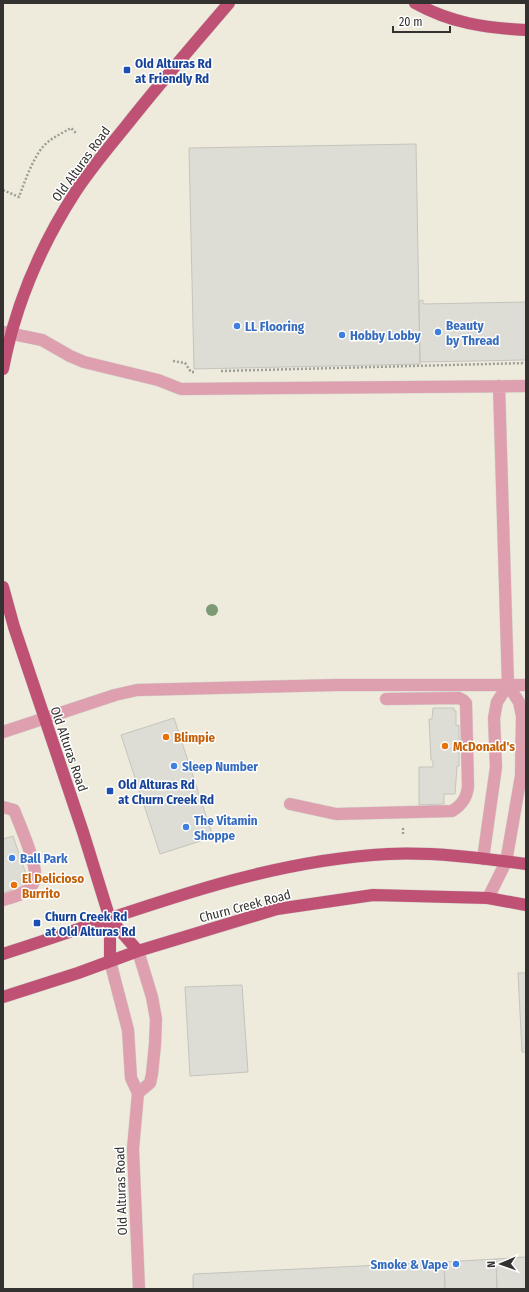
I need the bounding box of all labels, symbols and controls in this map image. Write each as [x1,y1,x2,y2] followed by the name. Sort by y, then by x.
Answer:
[393,8,450,34] scale bar
[399,15,423,29] text: 20 m
[135,56,212,86] place label: Old Alturas Rd at Friendly Rd
[122,65,132,75] marker: Old Alturas Rd at Friendly Rd
[49,124,113,204] street label: Old Alturas Road
[446,318,499,348] place label: Beauty by Thread
[245,319,305,334] place label: LL Flooring
[232,321,242,331] marker: LL Flooring
[433,327,443,337] marker: Beauty by Thread
[350,328,421,343] place label: Hobby Lobby
[337,330,347,340] marker: Hobby Lobby
[47,705,91,793] street label: Old Alturas Road
[174,730,216,745] place label: Blimpie
[161,732,171,742] marker: Blimpie
[453,739,515,754] place label: McDonald's
[440,741,450,751] marker: McDonald's
[182,759,258,774] place label: Sleep Number
[169,761,179,771] marker: Sleep Number
[118,777,214,807] place label: Old Alturas Rd at Churn Creek Rd
[105,786,115,796] marker: Old Alturas Rd at Churn Creek Rd
[194,813,258,843] place label: The Vitamin Shoppe
[181,822,191,832] marker: The Vitamin Shoppe
[20,851,68,866] place label: Ball Park
[7,853,17,863] marker: Ball Park
[22,871,84,901] place label: El Delicioso Burrito
[9,880,19,890] marker: El Delicioso Burrito
[198,887,292,925] street label: Churn Creek Road
[45,909,136,939] place label: Churn Creek Rd at Old Alturas Rd
[32,918,42,928] marker: Churn Creek Rd at Old Alturas Rd
[112,1146,130,1236] street label: Old Alturas Road
[481,1244,521,1284] north arrow
[371,1257,448,1272] place label: Smoke & Vape
[451,1259,461,1269] marker: Smoke & Vape
[485,1261,498,1268] text: N

